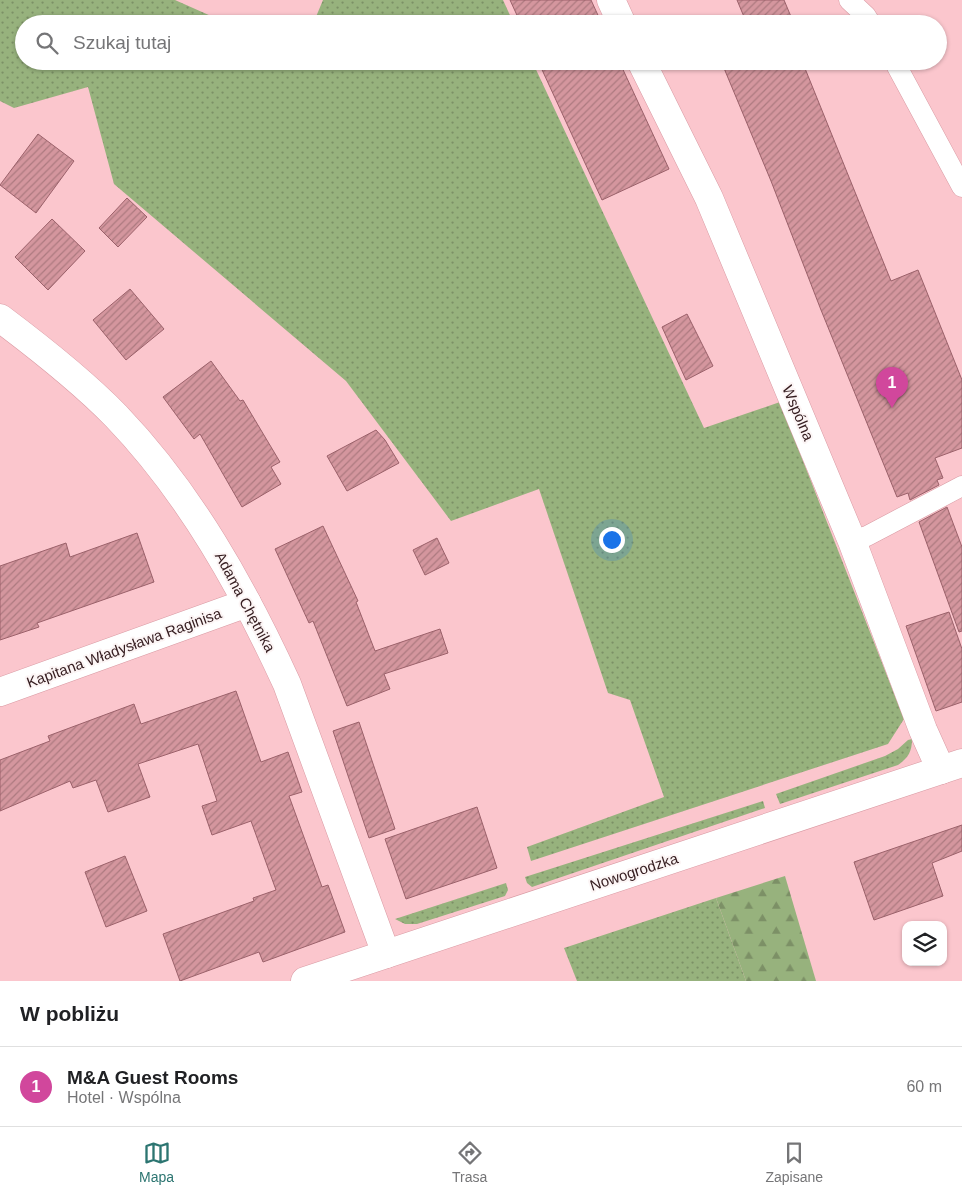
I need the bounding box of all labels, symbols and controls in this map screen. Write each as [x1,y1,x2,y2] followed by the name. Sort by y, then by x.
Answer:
[15,15,947,70] search box
[33,29,61,57] icon: search
[73,32,171,53] text: Szukaj tutaj
[876,367,908,408] pin: 1
[779,383,818,444] street label: Wspólna
[599,527,625,553] your location
[212,549,279,655] street label: Adama Chętnika
[24,604,224,691] street label: Kapitana Władysława Raginisa
[588,849,681,894] street label: Nowogrodzka
[902,921,947,966] map controls
[902,921,947,966] button: layers
[20,1002,119,1025] text: W pobliżu
[67,1067,238,1088] text: M&A Guest Rooms
[32,1078,40,1095] text: 1
[906,1078,942,1095] text: 60 m
[67,1089,181,1106] text: Hotel · Wspólna
[139,1139,174,1185] tab: Mapa
[452,1139,487,1185] tab: Trasa
[765,1139,823,1185] tab: Zapisane

